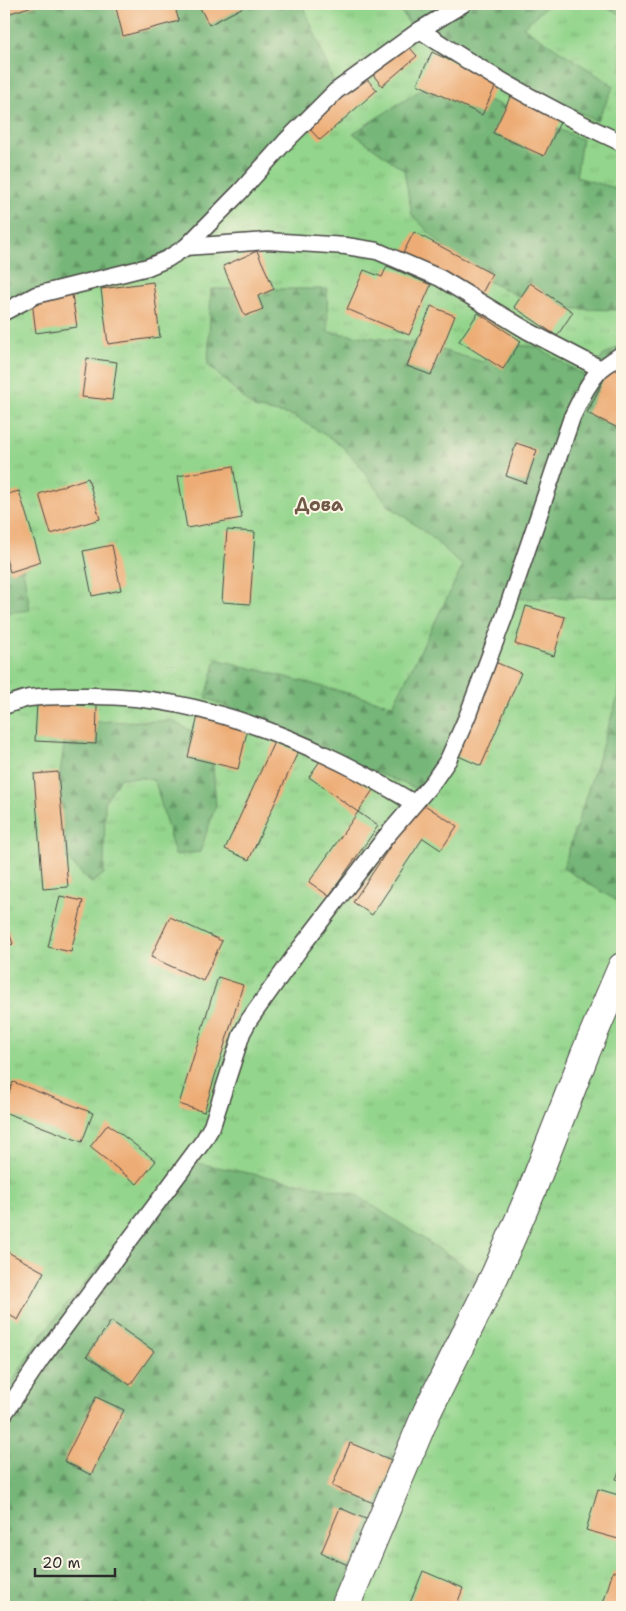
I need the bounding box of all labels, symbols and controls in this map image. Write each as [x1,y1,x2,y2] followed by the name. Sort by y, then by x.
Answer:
[295,493,344,517] district label: Дова
[35,1546,115,1578] scale bar
[42,1553,81,1573] text: 20 m

